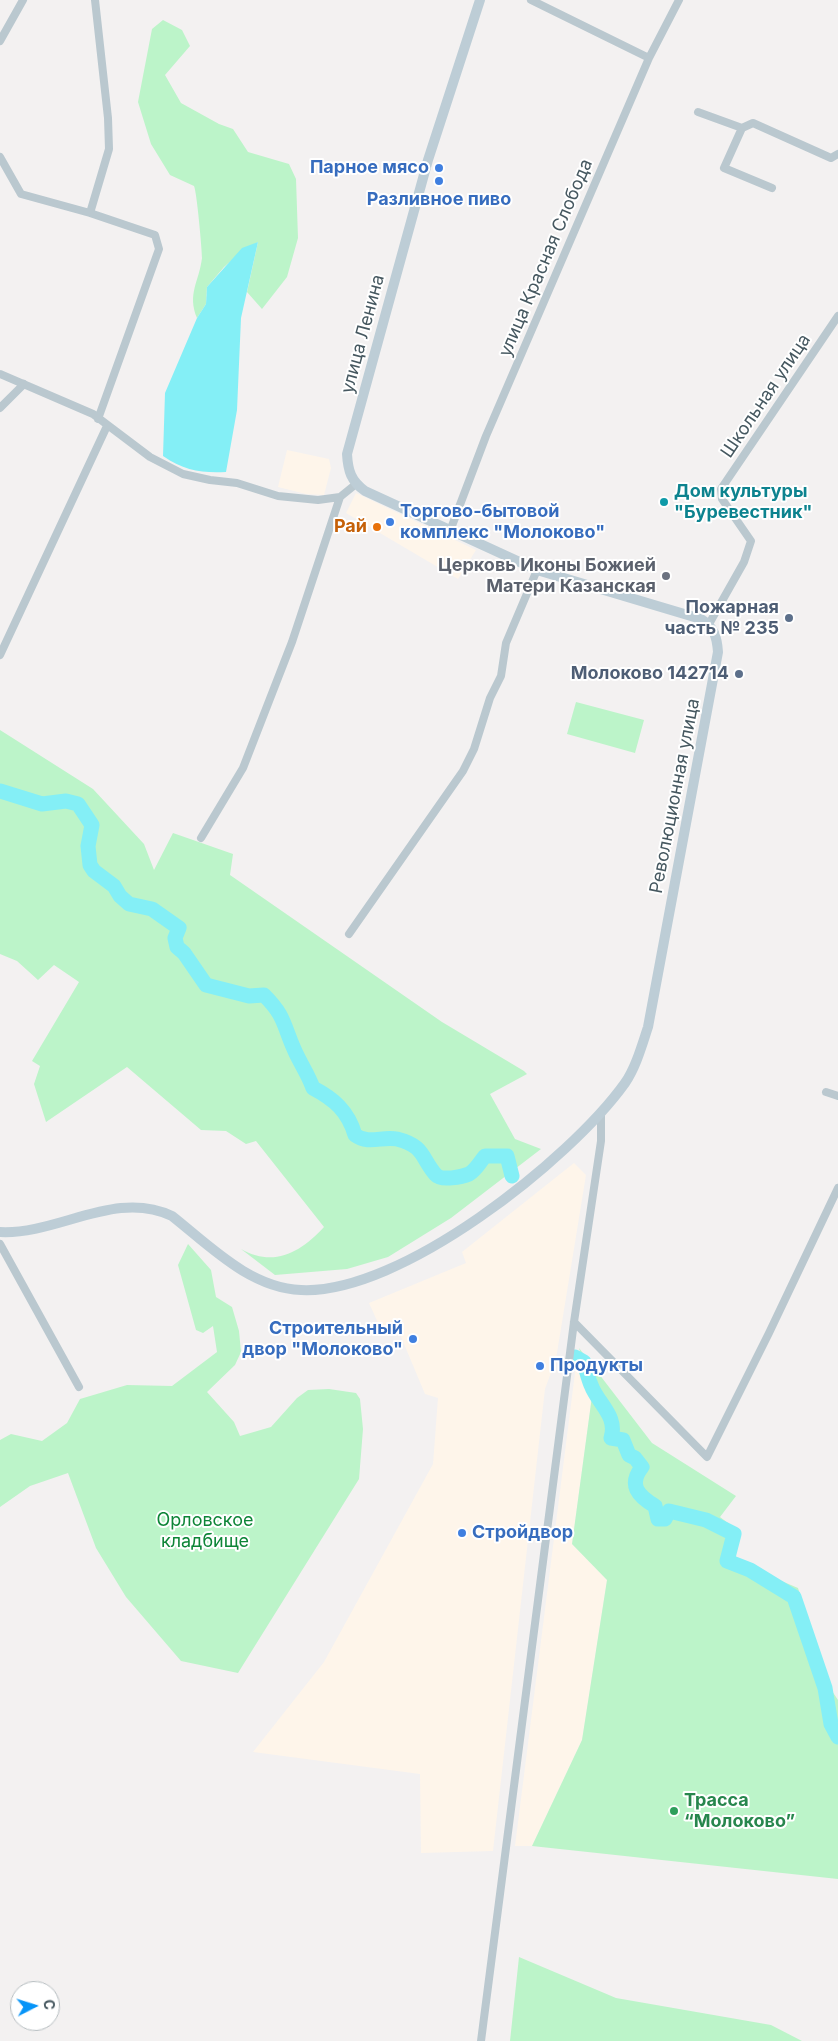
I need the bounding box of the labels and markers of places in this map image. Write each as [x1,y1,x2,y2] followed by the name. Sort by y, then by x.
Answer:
[310,157,429,179] place label: Парное мясо
[433,162,445,174] marker: Парное мясо
[433,175,445,187] marker: Разливное пиво
[367,189,511,211] place label: Разливное пиво
[674,481,812,524] place label: Дом культуры "Буревестник"
[658,496,670,508] marker: Дом культуры "Буревестник"
[400,501,605,544] place label: Торгово-бытовой комплекс "Молоково"
[334,516,367,538] place label: Рай
[384,516,396,528] marker: Торгово-бытовой комплекс "Молоково"
[371,521,383,533] marker: Рай
[438,555,656,598] place label: Церковь Иконы Божией Матери Казанская
[660,570,672,582] marker: Церковь Иконы Божией Матери Казанская
[664,597,779,640] place label: Пожарная часть № 235
[783,612,795,624] marker: Пожарная часть № 235
[571,663,729,685] place label: Молоково 142714
[733,668,745,680] marker: Молоково 142714
[242,1318,403,1360] place label: Строительный двор "Молоково"
[407,1333,419,1345] marker: Строительный двор "Молоково"
[550,1355,643,1377] place label: Продукты
[534,1360,546,1372] marker: Продукты
[472,1522,573,1544] place label: Стройдвор
[456,1527,468,1539] marker: Стройдвор
[684,1790,795,1832] place label: Трасса “Молоково”
[668,1805,680,1817] marker: Трасса “Молоково”

